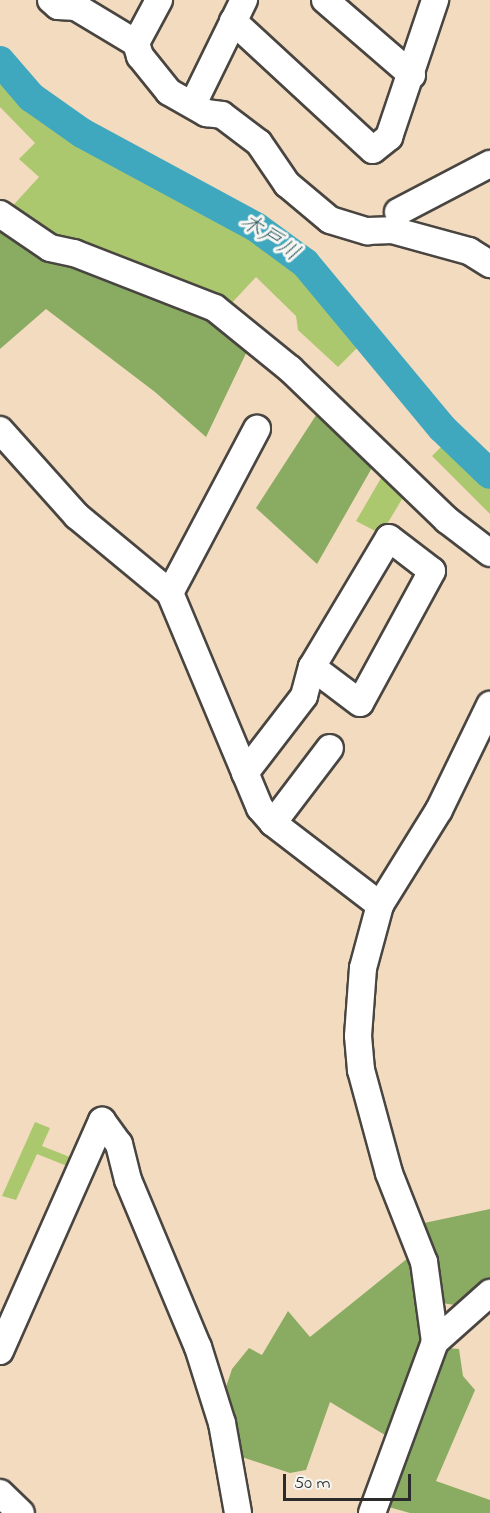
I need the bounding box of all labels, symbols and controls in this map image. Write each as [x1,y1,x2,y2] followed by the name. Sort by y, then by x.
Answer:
[234,210,304,268] water label: 木戸川
[286,1462,414,1500] scale bar
[294,1471,331,1497] text: 50 m

